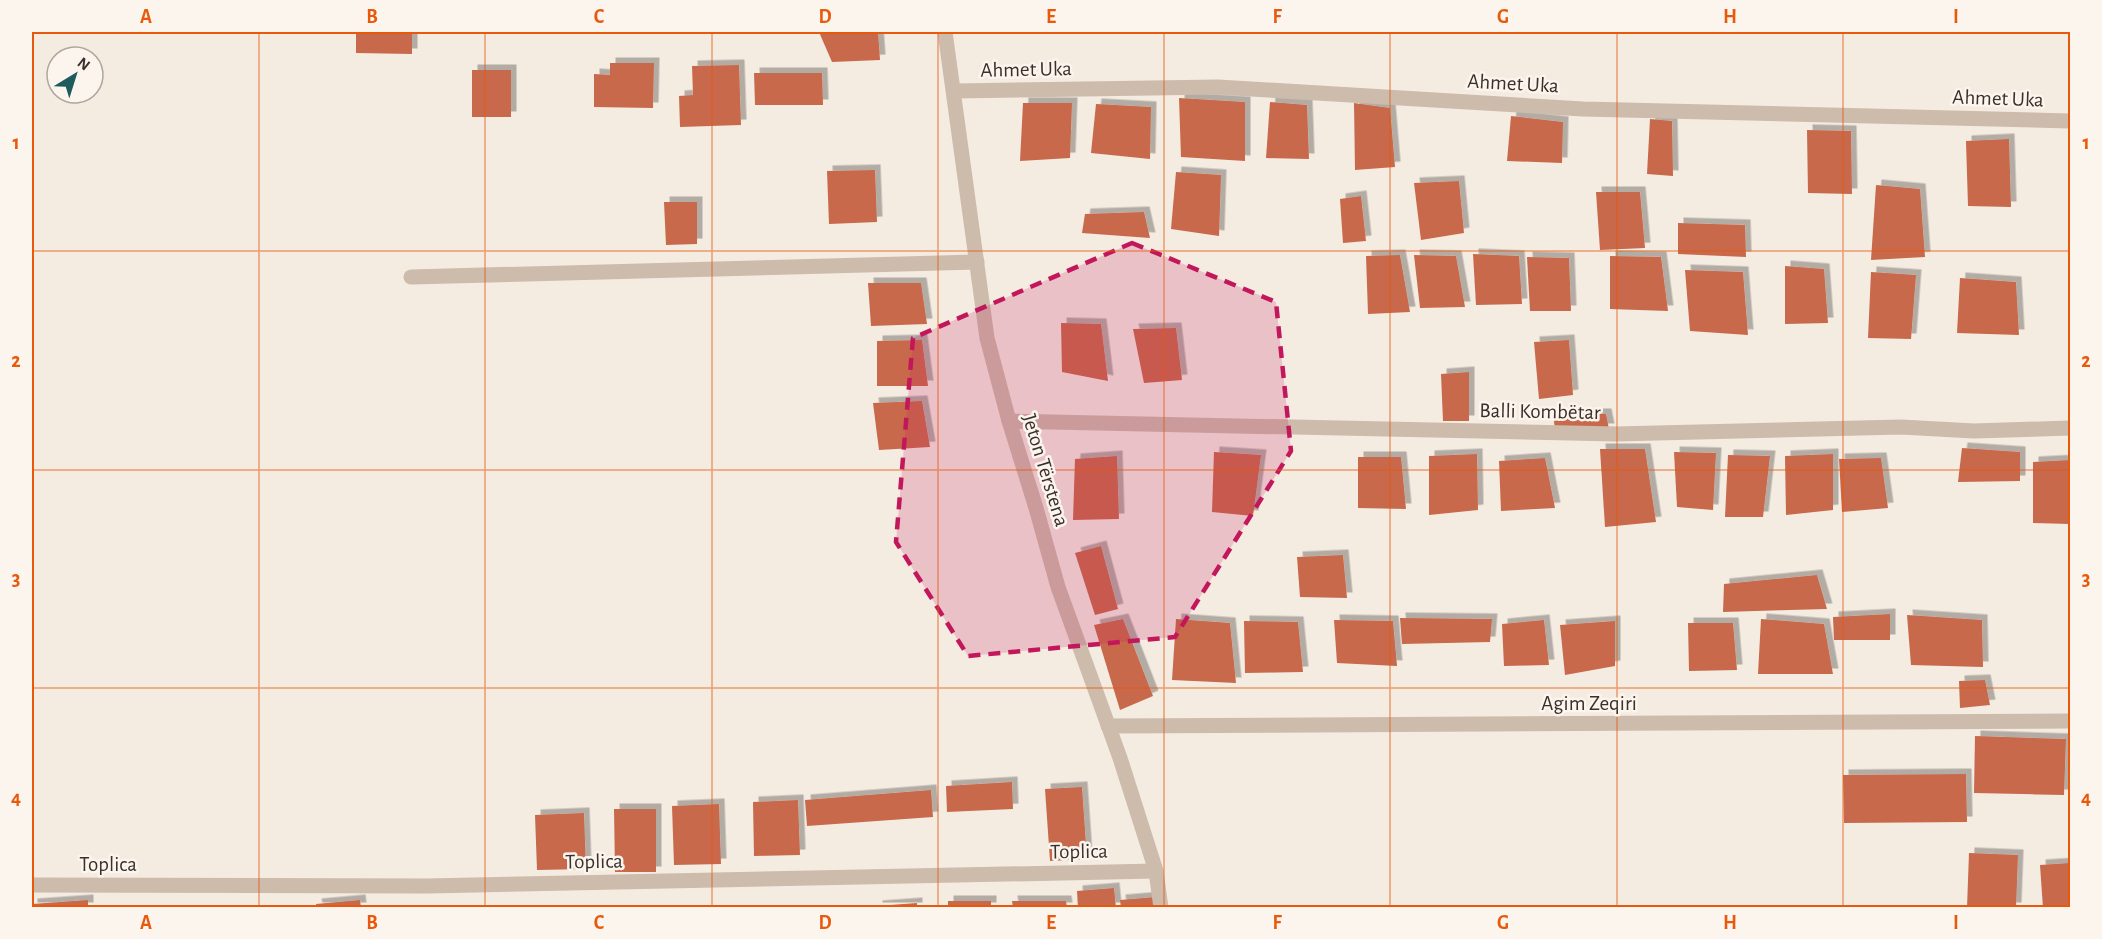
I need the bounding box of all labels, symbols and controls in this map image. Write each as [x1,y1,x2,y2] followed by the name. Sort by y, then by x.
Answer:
[140,7,152,27] text: A
[366,7,378,27] text: B
[594,7,605,27] text: C
[818,7,832,27] text: D
[1046,7,1056,27] text: E
[1272,7,1282,27] text: F
[1497,7,1509,27] text: G
[1723,7,1737,27] text: H
[1953,7,1959,27] text: I
[45,45,105,105] north arrow
[74,54,93,74] text: N
[980,58,1072,81] street label: Ahmet Uka
[1467,71,1560,96] street label: Ahmet Uka
[1952,86,2044,111] street label: Ahmet Uka
[12,133,20,153] text: 1
[2082,133,2090,153] text: 1
[11,351,21,371] text: 2
[2081,351,2091,371] text: 2
[1479,400,1601,423] street label: Balli Kombëtar
[1018,411,1073,529] street label: Jeton Tërstena
[12,569,20,589] text: 3
[2082,569,2090,589] text: 3
[1541,693,1637,714] street label: Agim Zeqiri
[11,788,21,808] text: 4
[2081,788,2091,808] text: 4
[1050,840,1108,863] street label: Toplica
[565,850,623,873] street label: Toplica
[79,854,137,875] street label: Toplica
[140,913,152,933] text: A
[366,913,378,933] text: B
[594,913,605,933] text: C
[818,913,832,933] text: D
[1046,913,1056,933] text: E
[1272,913,1282,933] text: F
[1497,913,1509,933] text: G
[1723,913,1737,933] text: H
[1953,913,1959,933] text: I

